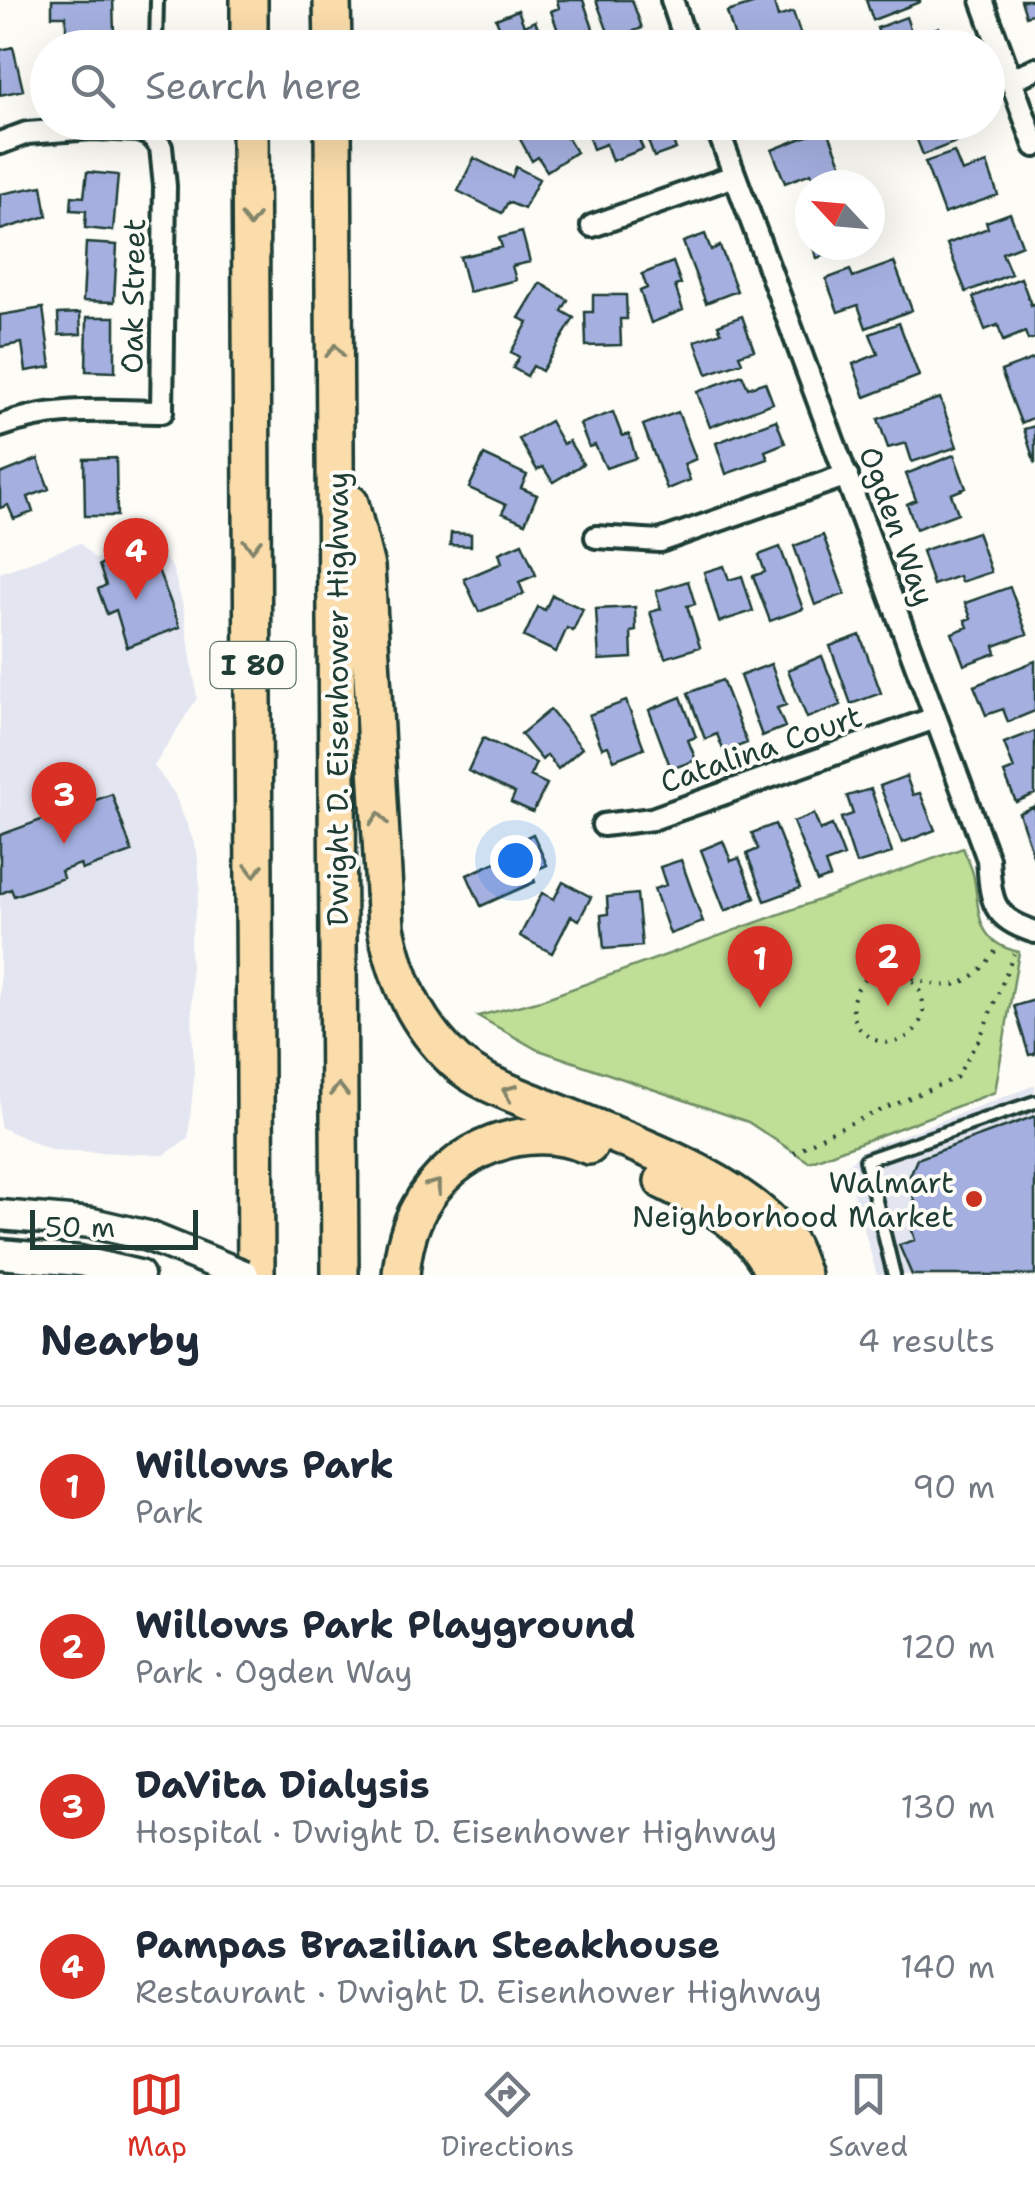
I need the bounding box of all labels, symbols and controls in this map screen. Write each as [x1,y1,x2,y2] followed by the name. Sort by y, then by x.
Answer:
[30,30,1005,140] search box
[65,58,120,113] icon: search
[145,60,362,111] text: Search here
[795,170,885,260] north arrow
[240,212,261,228] one-way arrow
[111,218,155,374] street label: Oak Street
[324,343,346,358] one-way arrow
[849,441,945,611] street label: Ogden Way
[317,472,358,926] street label: Dwight D. Eisenhower Highway
[104,518,168,600] pin: 4
[241,538,263,553] one-way arrow
[210,642,296,688] road number: I 80
[655,695,867,803] street label: Catalina Court
[32,762,96,844] pin: 3
[369,811,390,827] one-way arrow
[490,835,541,886] your location
[243,862,265,878] one-way arrow
[856,924,920,1006] pin: 2
[728,926,792,1008] pin: 1
[328,1082,350,1098] one-way arrow
[502,1084,520,1104] one-way arrow
[632,1162,954,1237] place label: Walmart Neighborhood Market
[424,1179,441,1197] one-way arrow
[963,1188,985,1210] marker: Walmart Neighborhood Market
[30,1205,198,1250] scale bar
[45,1208,115,1246] text: 50 m
[40,1312,200,1368] text: Nearby
[858,1319,995,1362] text: 4 results
[135,1439,394,1490] text: Willows Park
[65,1465,80,1508] text: 1
[912,1465,995,1508] text: 90 m
[135,1490,204,1533] text: Park
[135,1599,636,1650] text: Willows Park Playground
[61,1625,84,1668] text: 2
[901,1625,995,1668] text: 120 m
[135,1650,413,1693] text: Park · Ogden Way
[135,1759,430,1810] text: DaVita Dialysis
[61,1785,84,1828] text: 3
[900,1785,995,1828] text: 130 m
[135,1810,777,1853] text: Hospital · Dwight D. Eisenhower Highway
[135,1919,720,1970] text: Pampas Brazilian Steakhouse
[61,1945,84,1988] text: 4
[900,1945,995,1988] text: 140 m
[135,1970,822,2013] text: Restaurant · Dwight D. Eisenhower Highway
[127,2067,187,2165] tab: Map
[441,2067,574,2165] tab: Directions
[828,2067,908,2165] tab: Saved

